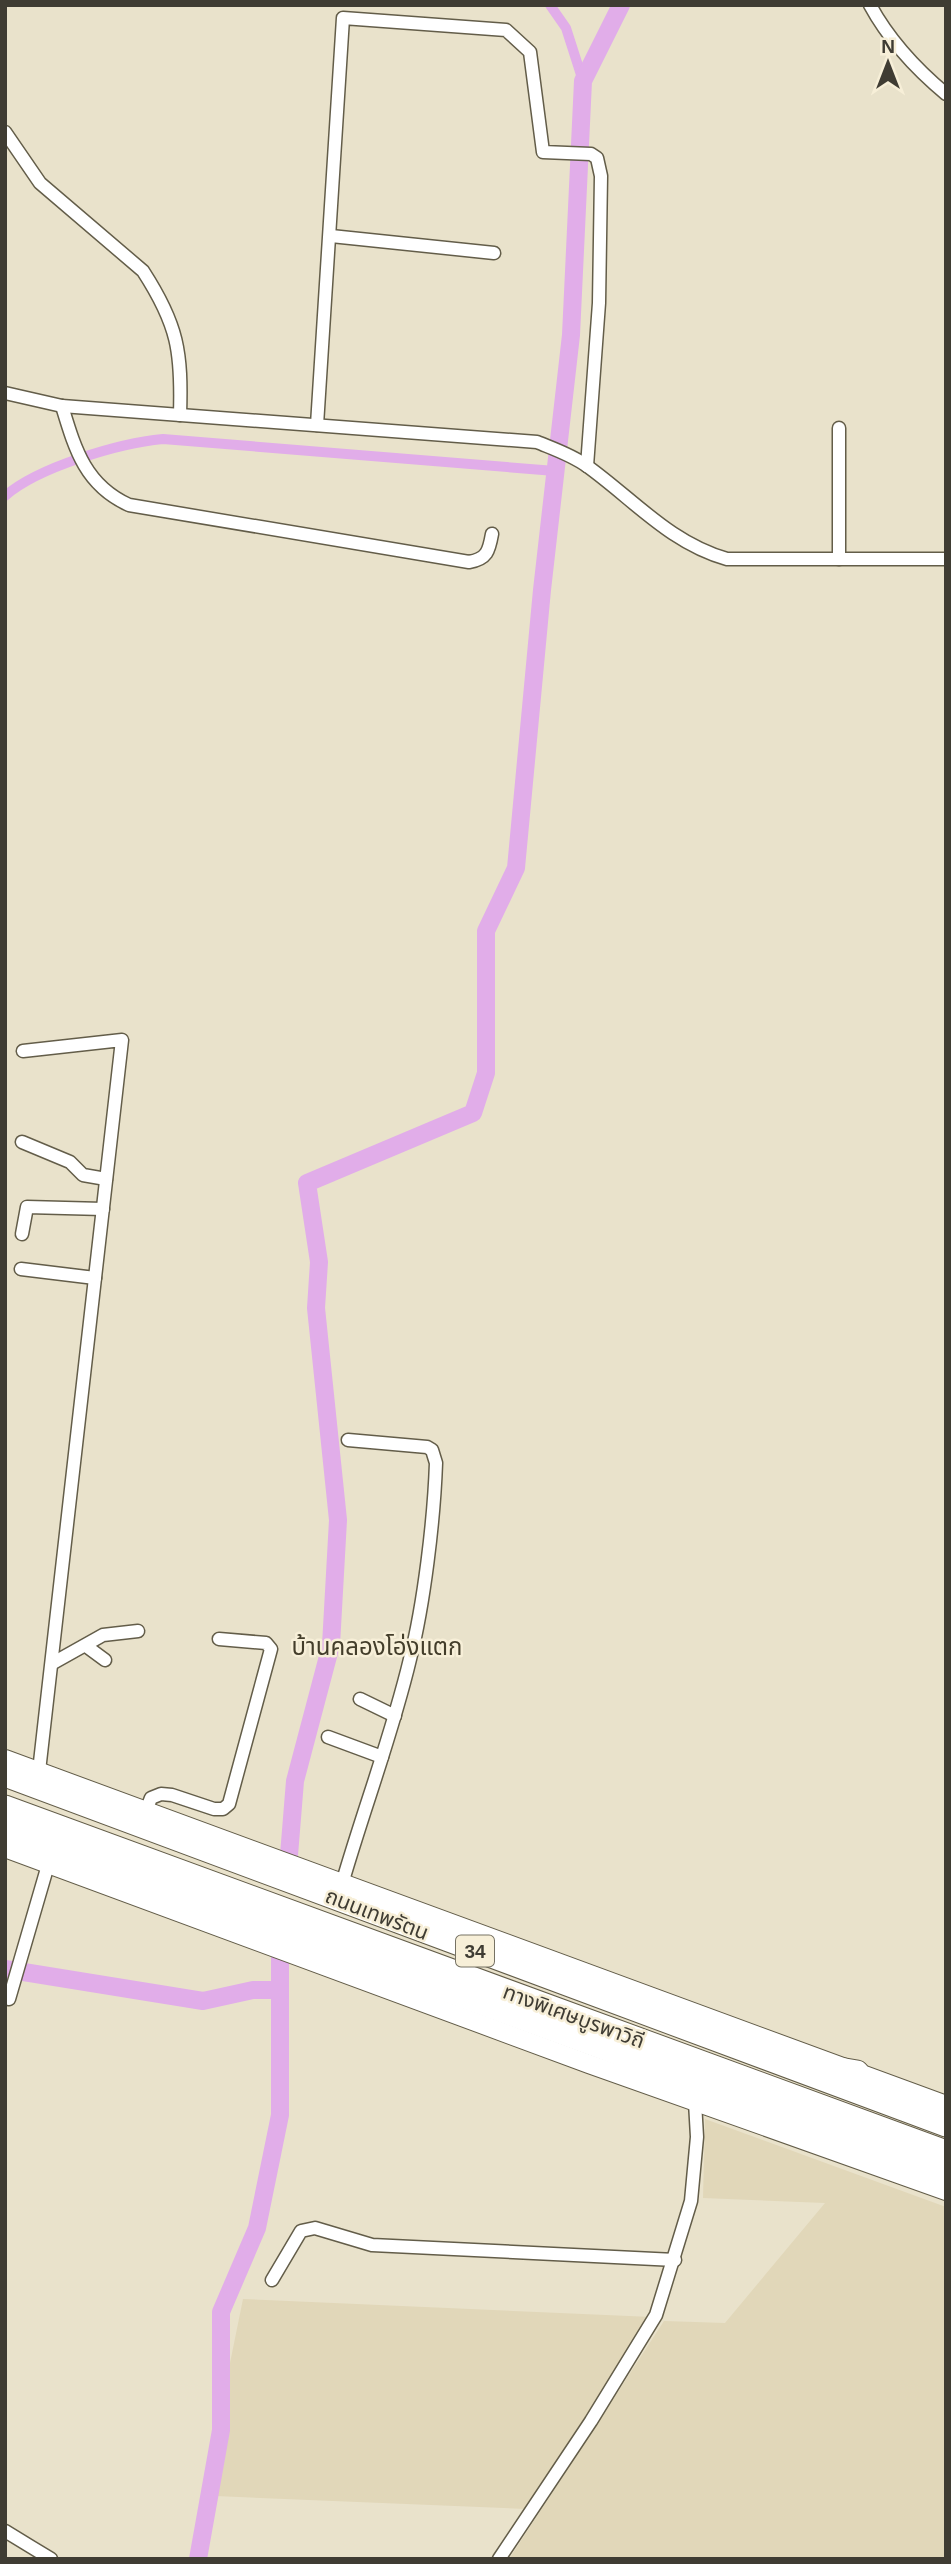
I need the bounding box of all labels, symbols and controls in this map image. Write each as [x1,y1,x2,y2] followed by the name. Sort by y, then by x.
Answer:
[853,28,923,98] north arrow
[881,36,895,57] text: N
[292,1633,462,1660] district label: บ้านคลองโอ่งแตก
[322,1884,432,1944] street label: ถนนเทพรัตน
[456,1936,494,1966] road number: 34
[499,1980,648,2054] street label: ทางพิเศษบูรพาวิถี

